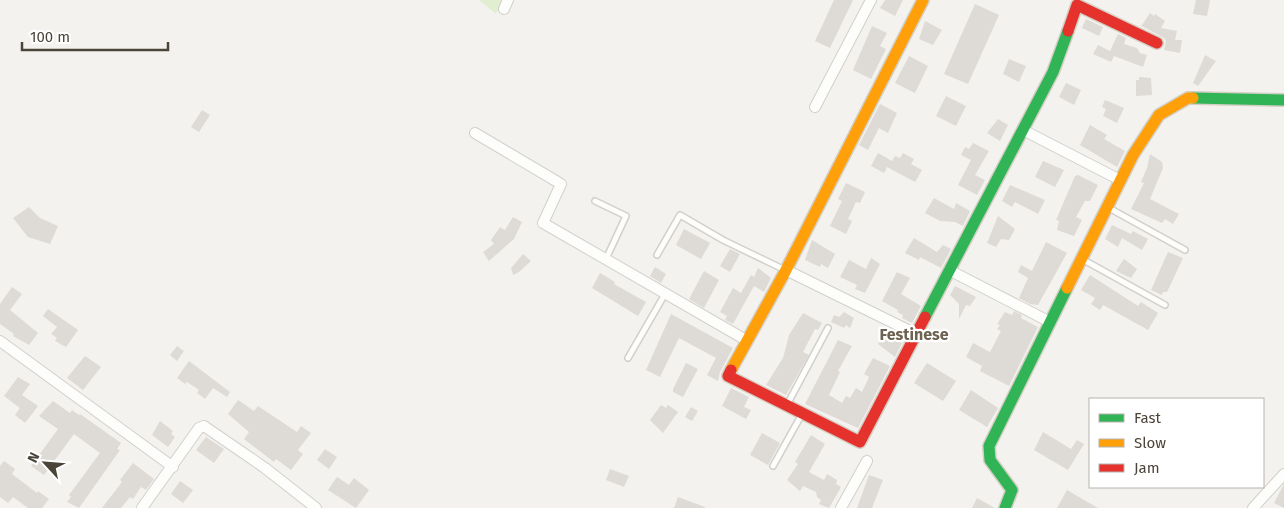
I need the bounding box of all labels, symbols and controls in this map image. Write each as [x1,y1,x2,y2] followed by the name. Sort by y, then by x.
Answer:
[22,20,169,52] scale bar
[30,28,70,46] text: 100 m
[879,325,949,344] district label: Festinese
[1089,398,1264,488] legend
[1134,409,1161,427] text: Fast
[1134,434,1166,452] text: Slow
[20,438,70,488] north arrow
[24,450,43,465] text: N
[1134,459,1160,477] text: Jam

